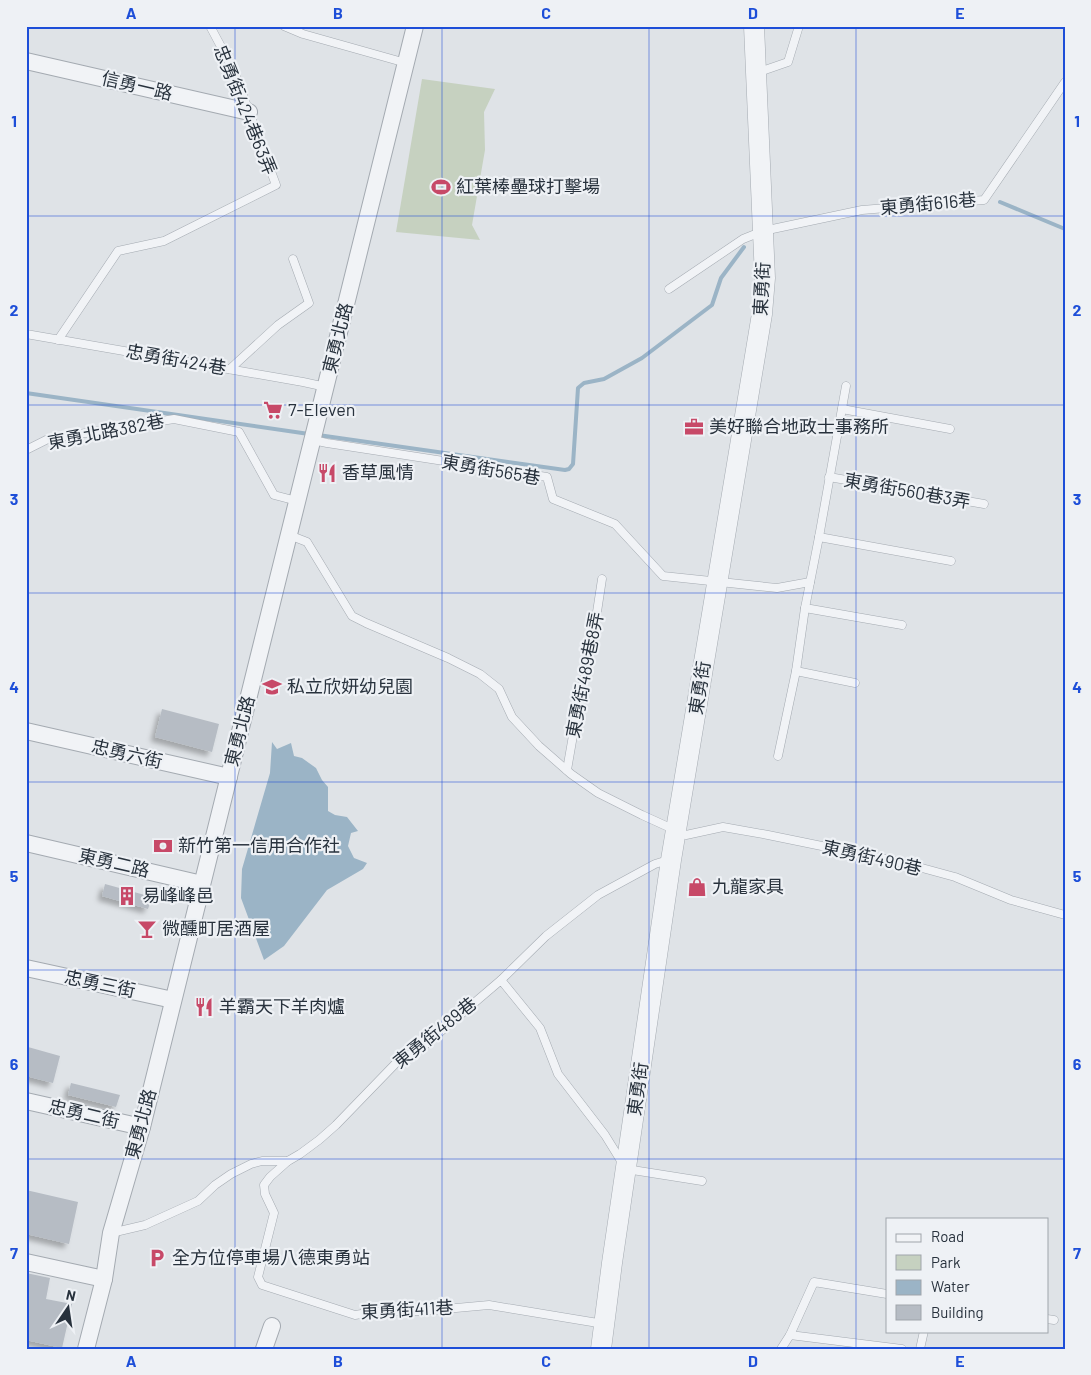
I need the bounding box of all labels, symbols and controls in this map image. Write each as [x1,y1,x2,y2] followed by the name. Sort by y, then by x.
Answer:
[126,3,137,22] text: A
[333,3,343,22] text: B
[541,3,551,22] text: C
[748,3,758,22] text: D
[955,3,965,22] text: E
[210,42,282,178] street label: 忠勇街424巷63弄
[100,66,175,104] street label: 信勇一路
[11,111,17,130] text: 1
[1074,111,1080,130] text: 1
[456,175,600,197] place label: 紅葉棒壘球打擊場
[430,176,452,198] sports icon: 紅葉棒壘球打擊場
[879,188,977,218] street label: 東勇街616巷
[749,261,773,316] street label: 東勇街
[10,300,19,319] text: 2
[318,300,356,375] street label: 東勇北路
[1073,300,1082,319] text: 2
[124,339,228,379] street label: 忠勇街424巷
[288,398,356,420] place label: 7-Eleven
[262,399,284,421] supermarket icon: 7-Eleven
[46,409,166,453] street label: 東勇北路382巷
[709,415,889,437] place label: 美好聯合地政士事務所
[683,416,705,438] office icon: 美好聯合地政士事務所
[440,450,542,489] street label: 東勇街565巷
[342,461,414,483] place label: 香草風情
[316,462,338,484] restaurant icon: 香草風情
[842,468,972,512] street label: 東勇街560巷3弄
[10,489,18,508] text: 3
[1073,489,1081,508] text: 3
[561,610,607,740] street label: 東勇街489巷8弄
[684,659,714,716] street label: 東勇街
[287,675,413,697] place label: 私立欣妍幼兒園
[261,676,283,698] school or university icon: 私立欣妍幼兒園
[9,677,19,696] text: 4
[1072,677,1082,696] text: 4
[220,693,258,768] street label: 東勇北路
[90,734,165,772] street label: 忠勇六街
[178,834,340,856] place label: 新竹第一信用合作社
[152,835,174,857] bank icon: 新竹第一信用合作社
[820,835,924,879] street label: 東勇街490巷
[77,843,152,881] street label: 東勇二路
[10,866,19,885] text: 5
[1073,866,1082,885] text: 5
[712,875,784,897] place label: 九龍家具
[686,876,708,898] shop icon: 九龍家具
[142,884,214,906] place label: 易峰峰邑
[116,885,138,907] building icon: 易峰峰邑
[162,917,270,939] place label: 微醺町居酒屋
[136,918,158,940] bar icon: 微醺町居酒屋
[63,965,138,1001] street label: 忠勇三街
[388,992,480,1072] street label: 東勇街489巷
[219,995,345,1017] place label: 羊霸天下羊肉爐
[193,996,215,1018] restaurant icon: 羊霸天下羊肉爐
[10,1054,19,1073] text: 6
[1073,1054,1082,1073] text: 6
[622,1061,652,1117] street label: 東勇街
[120,1086,160,1161] street label: 東勇北路
[47,1094,122,1132] street label: 忠勇二街
[886,1218,1048,1332] legend
[931,1227,964,1245] text: Road
[10,1243,18,1262] text: 7
[1073,1243,1081,1262] text: 7
[172,1246,370,1268] place label: 全方位停車場八德東勇站
[146,1247,168,1269] parking icon: 全方位停車場八德東勇站
[931,1253,961,1271] text: Park
[931,1277,970,1295] text: Water
[42,1282,92,1332] north arrow
[65,1286,77,1304] text: N
[360,1296,454,1322] street label: 東勇街411巷
[931,1303,984,1321] text: Building
[126,1351,137,1370] text: A
[333,1351,343,1370] text: B
[541,1351,551,1370] text: C
[748,1351,758,1370] text: D
[955,1351,965,1370] text: E

